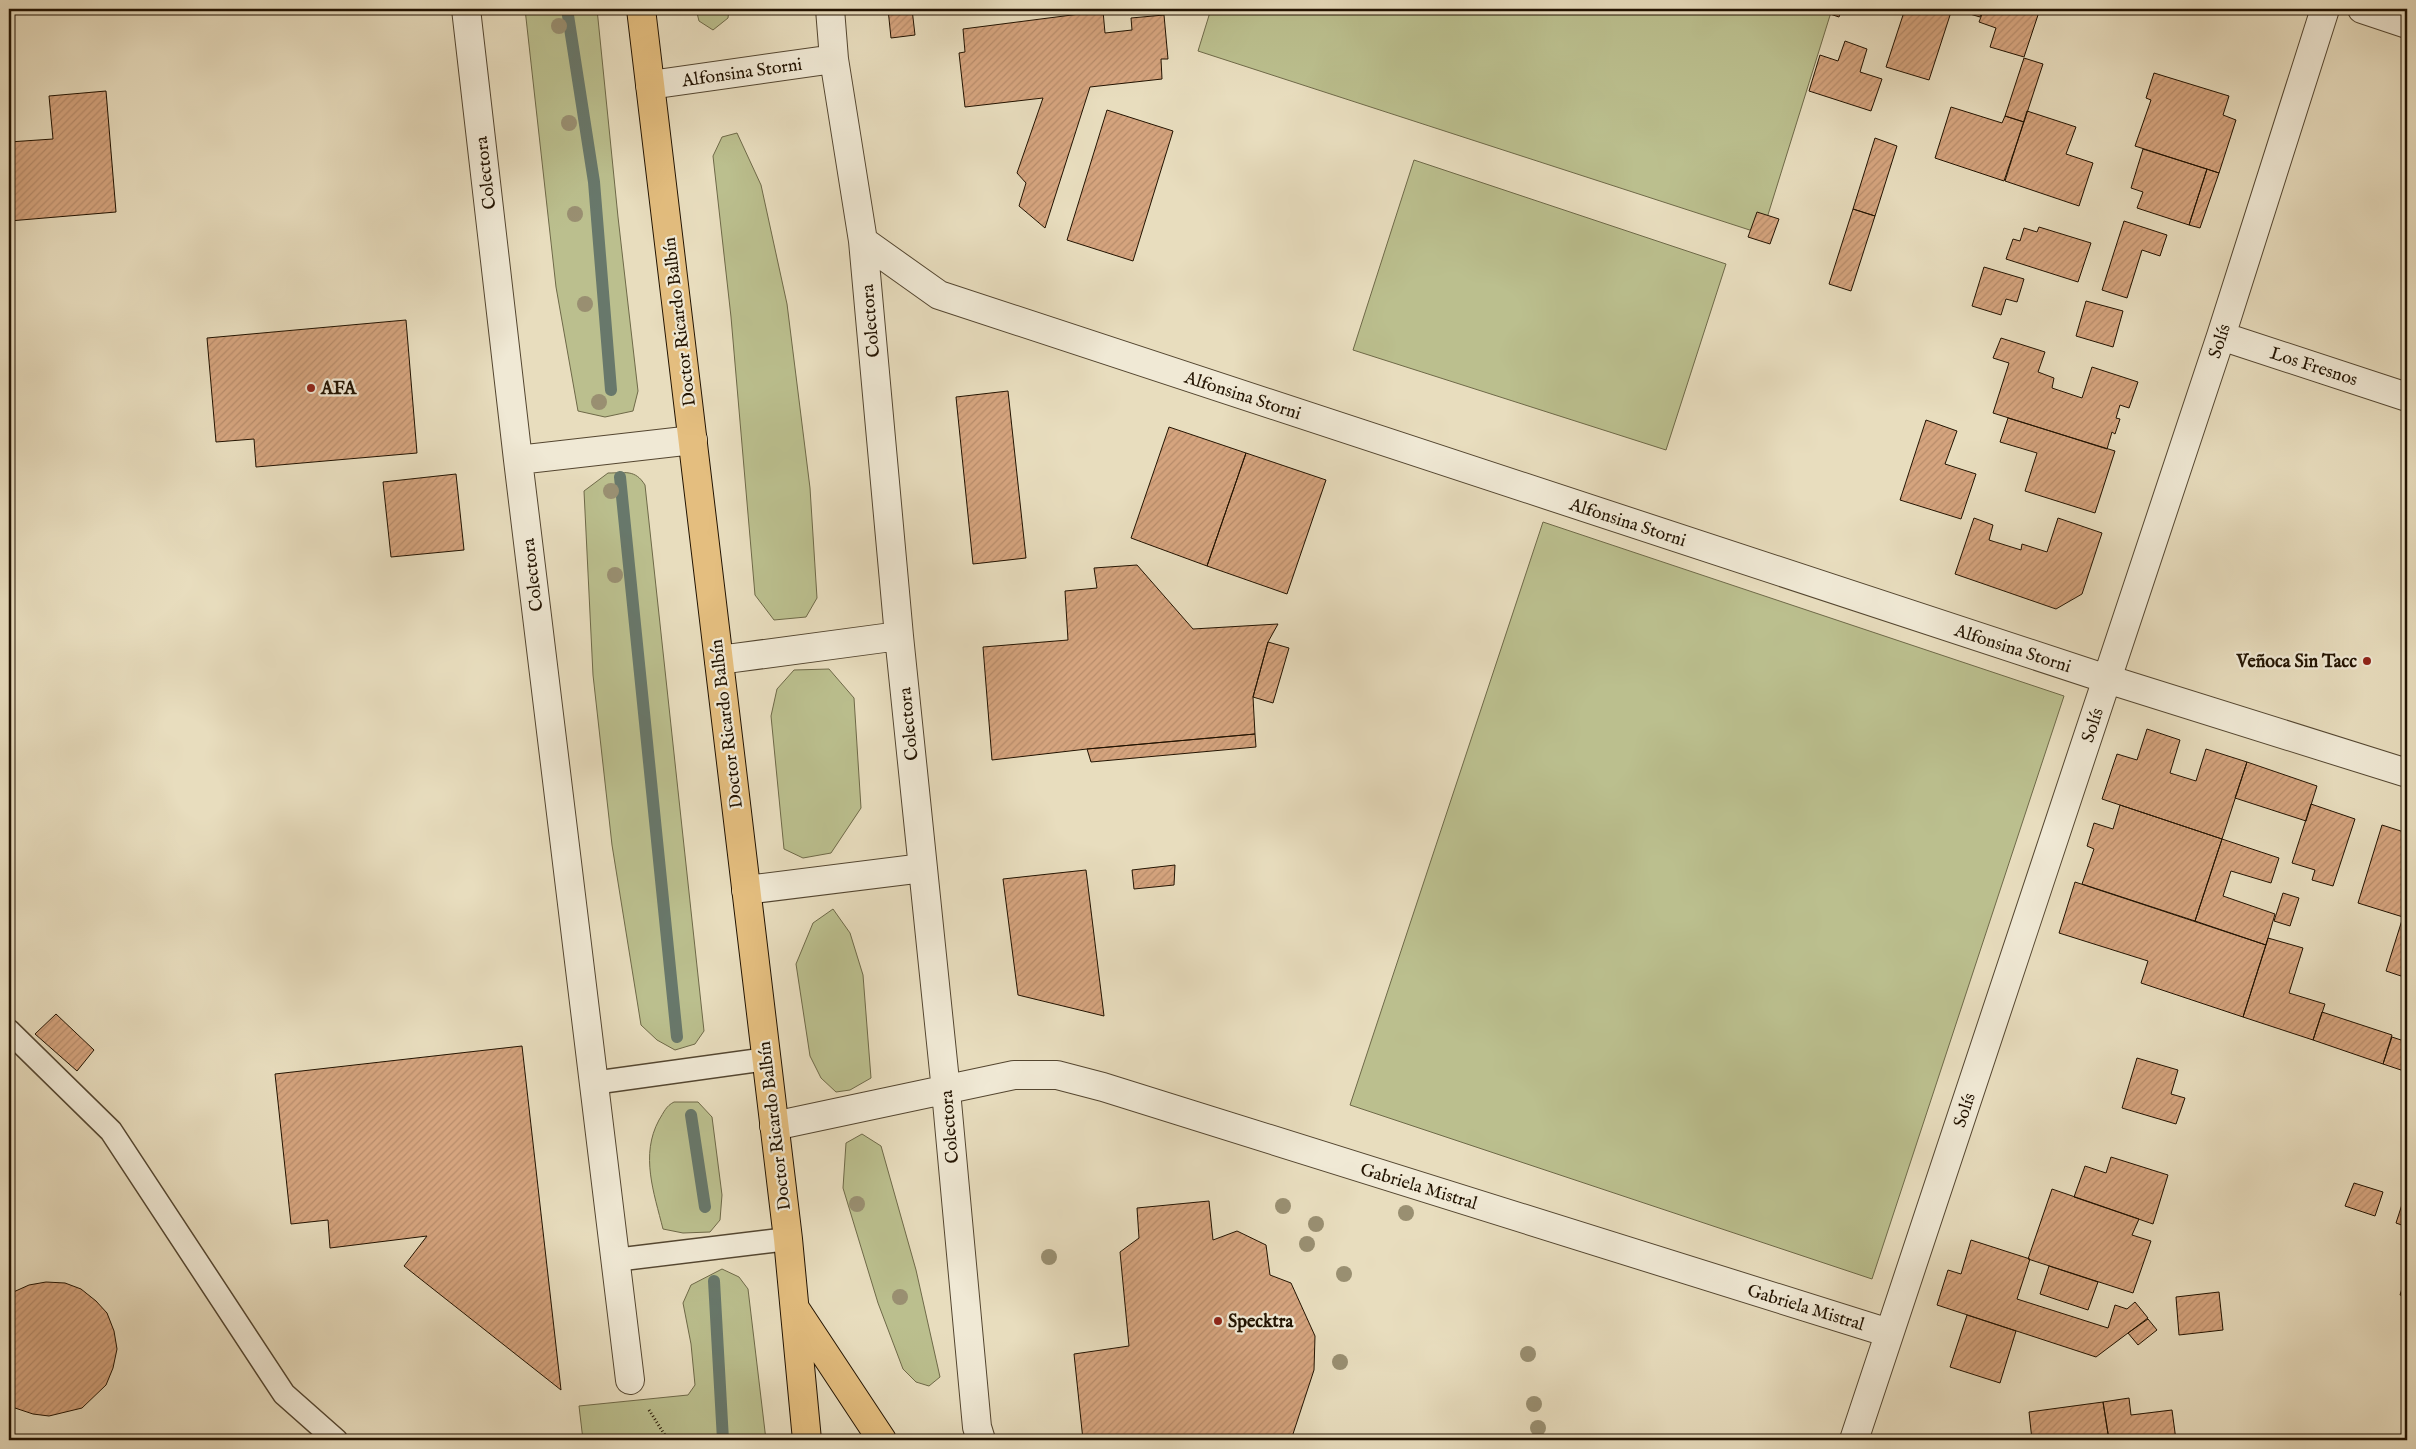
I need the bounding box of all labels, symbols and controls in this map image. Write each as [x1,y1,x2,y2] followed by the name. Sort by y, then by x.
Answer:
[680,54,804,93] street label: Alfonsina Storni
[471,135,502,211] street label: Colectora
[659,235,702,408] street label: Doctor Ricardo Balbín
[857,283,886,358] street label: Colectora
[2204,321,2237,362] street label: Solís
[2267,342,2360,392] street label: Los Fresnos
[1180,366,1304,426] street label: Alfonsina Storni
[320,378,357,401] place label: AFA
[305,382,317,394] marker: AFA
[1565,493,1689,553] street label: Alfonsina Storni
[518,537,549,613] street label: Colectora
[1950,619,2074,679] street label: Alfonsina Storni
[706,637,749,810] street label: Doctor Ricardo Balbín
[2236,651,2357,674] place label: Veñoca Sin Tacc
[2361,655,2373,667] marker: Veñoca Sin Tacc
[894,686,925,762] street label: Colectora
[2077,705,2110,746] street label: Solís
[754,1039,797,1212] street label: Doctor Ricardo Balbín
[936,1089,965,1164] street label: Colectora
[1949,1090,1982,1131] street label: Solís
[1357,1159,1480,1216] street label: Gabriela Mistral
[1744,1280,1867,1337] street label: Gabriela Mistral
[1228,1311,1294,1334] place label: Specktra
[1212,1315,1224,1327] marker: Specktra

